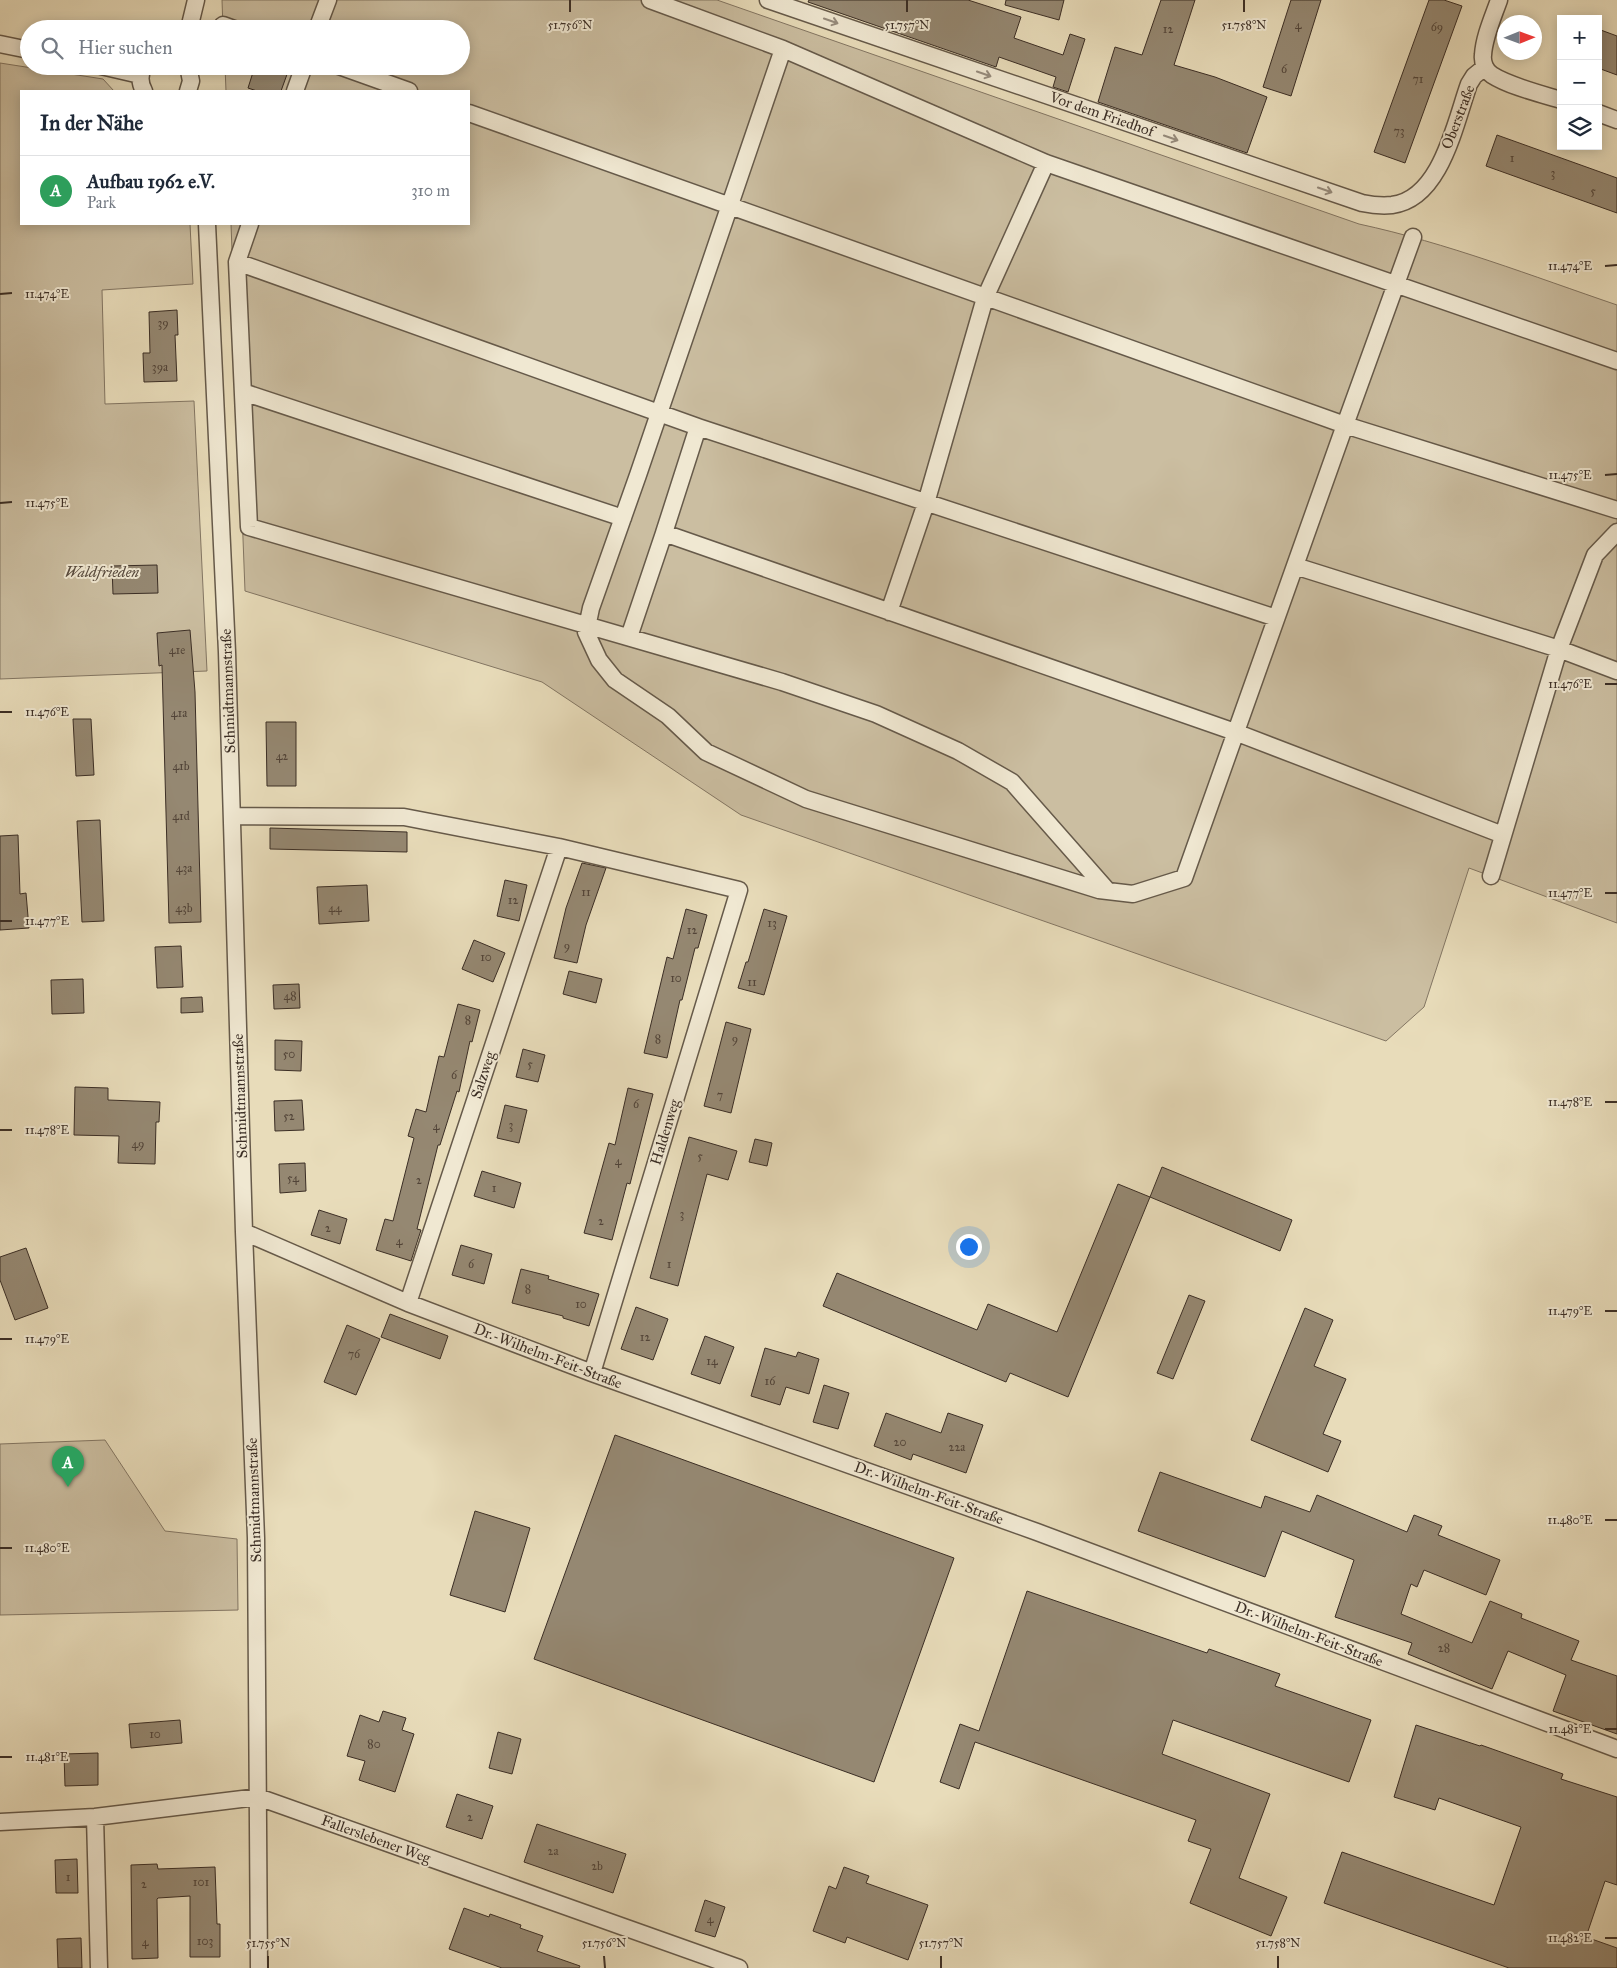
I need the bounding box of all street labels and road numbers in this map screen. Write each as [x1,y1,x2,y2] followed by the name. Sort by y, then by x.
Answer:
[1438,82,1478,152] street label: Oberstraße
[1046,87,1159,141] street label: Vor dem Friedhof
[217,628,239,754] street label: Schmidtmannstraße
[229,1033,251,1159] street label: Schmidtmannstraße
[467,1048,499,1101] street label: Salzweg
[646,1096,684,1167] street label: Haldenweg
[471,1319,625,1393] street label: Dr.-Wilhelm-Feit-Straße
[243,1437,265,1563] street label: Schmidtmannstraße
[852,1458,1006,1528] street label: Dr.-Wilhelm-Feit-Straße
[1232,1597,1386,1671] street label: Dr.-Wilhelm-Feit-Straße
[319,1811,434,1867] street label: Fallerslebener Weg

